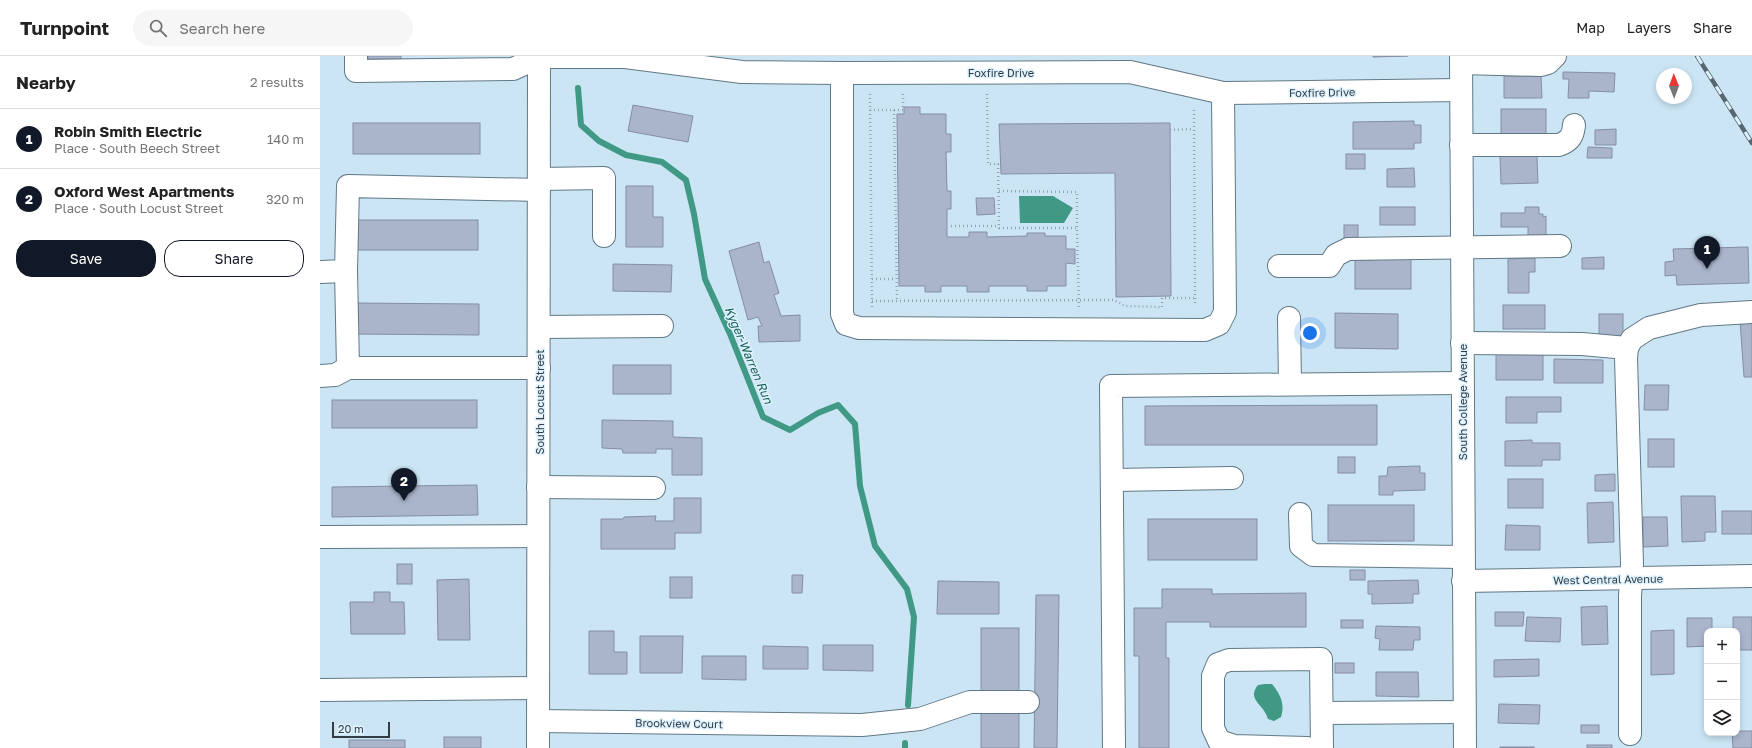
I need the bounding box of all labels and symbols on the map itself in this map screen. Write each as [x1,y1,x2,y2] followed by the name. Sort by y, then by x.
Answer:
[968,66,1034,79] street label: Foxfire Drive
[1656,68,1692,104] north arrow
[1289,85,1355,99] street label: Foxfire Drive
[1694,236,1720,269] pin: 1
[722,304,776,406] water label: Kyger-Warren Run
[1300,323,1320,343] your location
[1456,344,1469,460] street label: South College Avenue
[533,349,546,455] street label: South Locust Street
[391,468,417,501] pin: 2
[1553,572,1663,586] street label: West Central Avenue
[635,716,723,730] street label: Brookview Court
[332,720,390,739] scale bar

